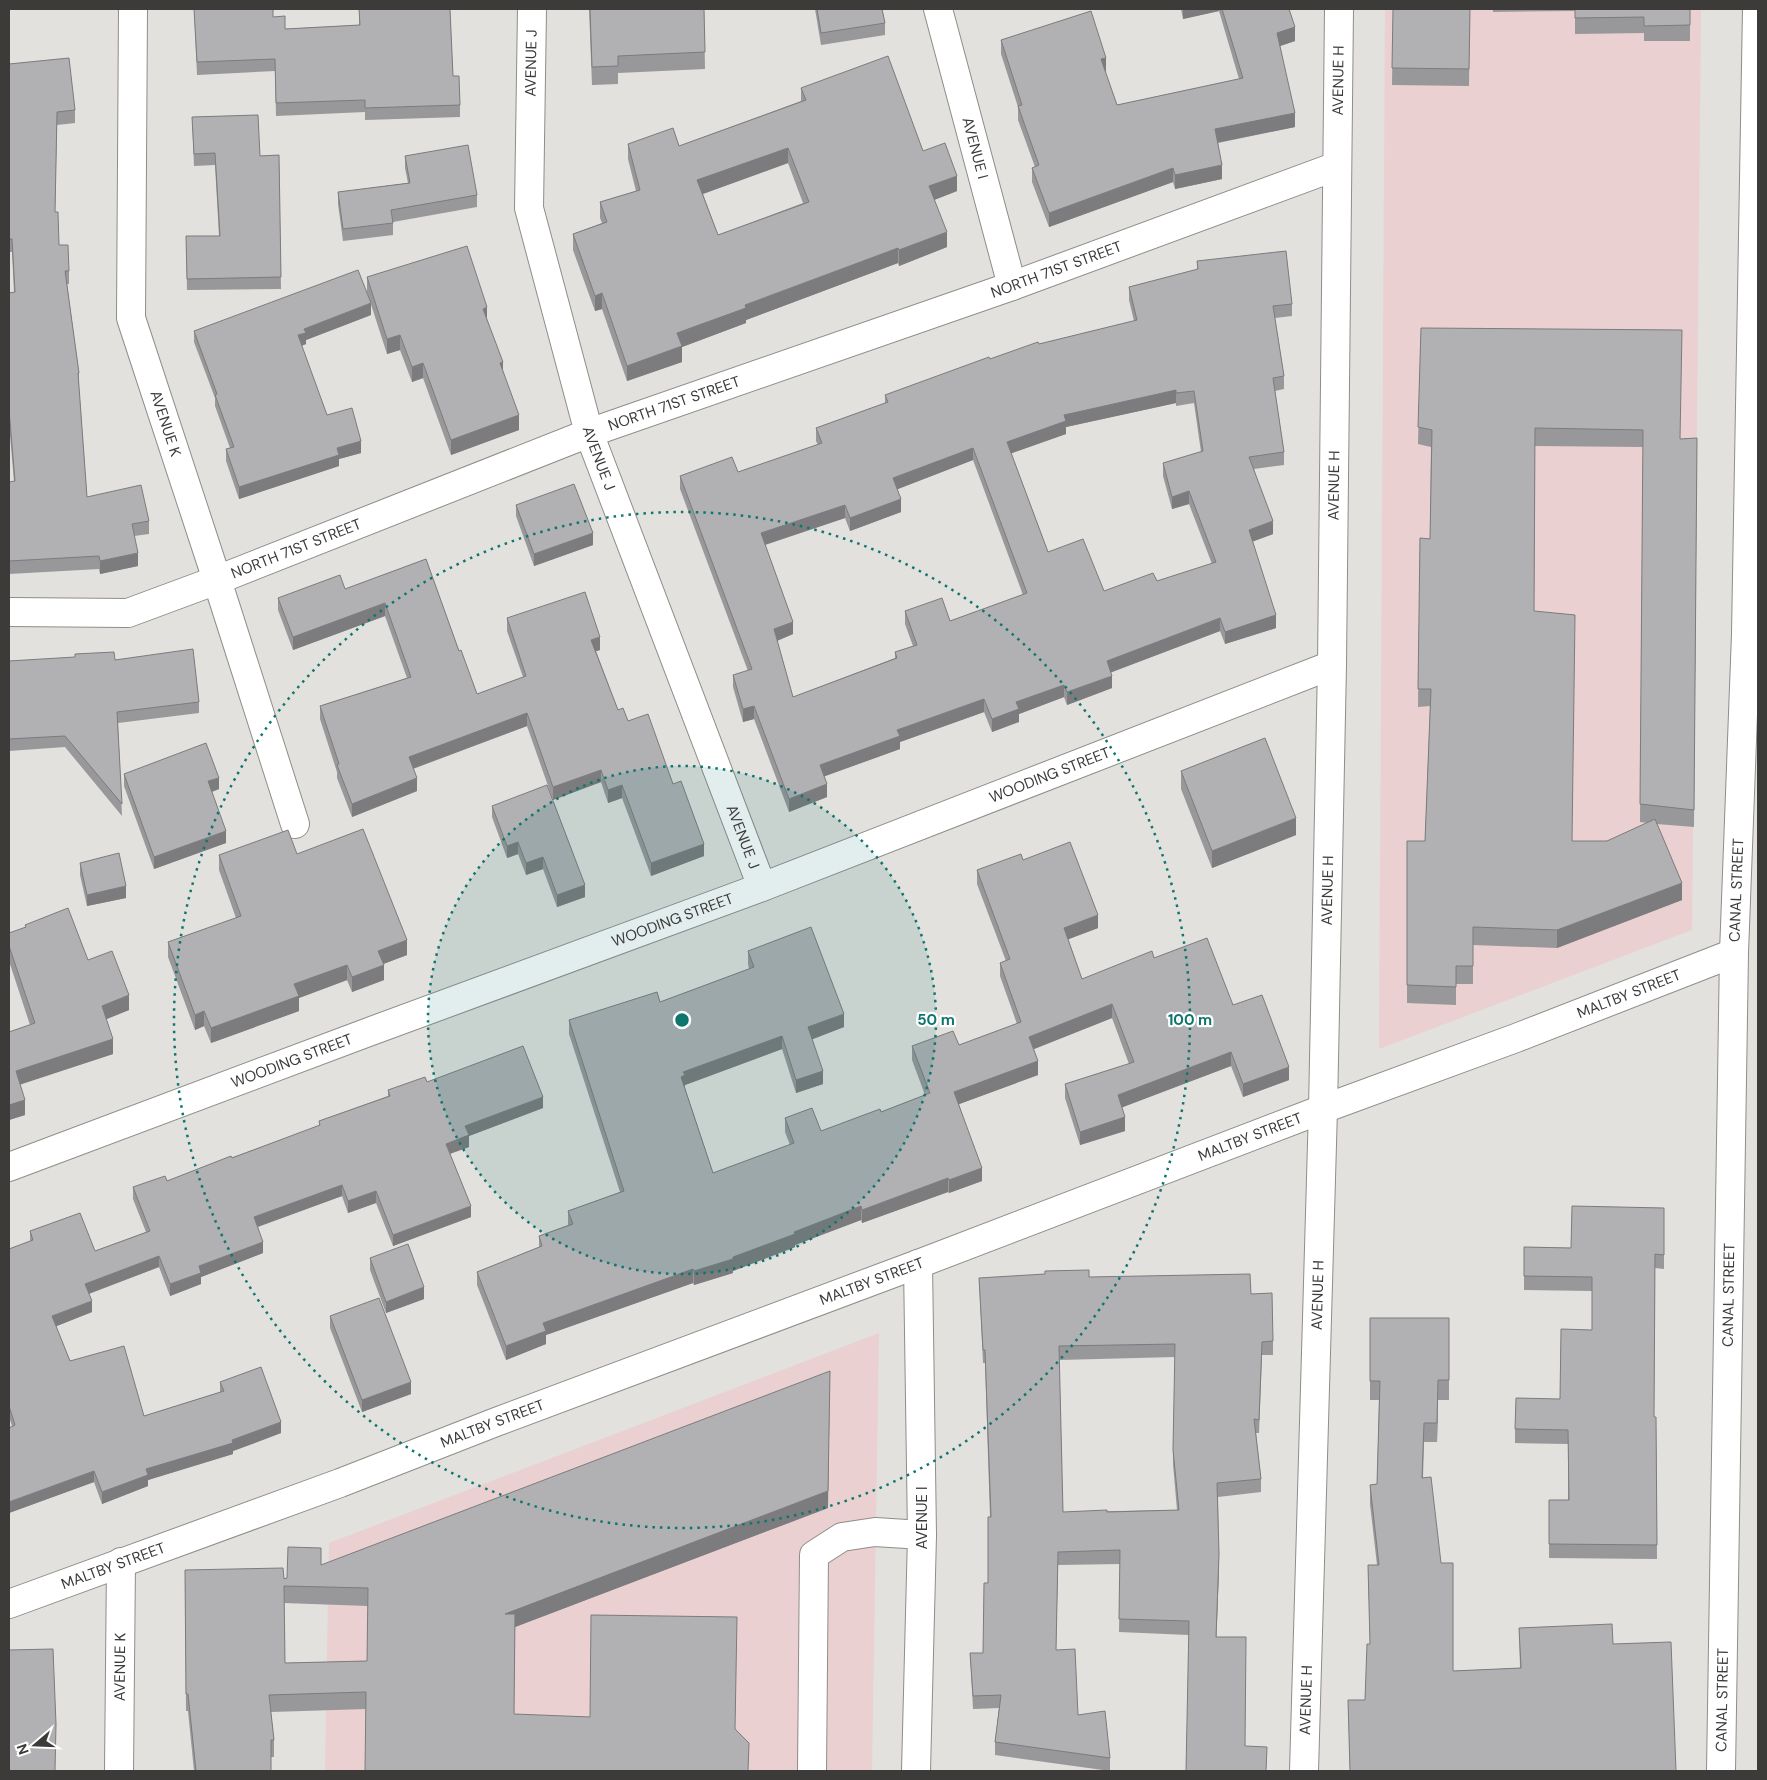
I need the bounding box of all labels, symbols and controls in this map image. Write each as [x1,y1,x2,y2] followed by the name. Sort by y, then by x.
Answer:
[520,29,542,97] street label: AVENUE J
[1328,45,1349,115] street label: AVENUE H
[957,115,993,181] street label: AVENUE I
[988,236,1125,303] street label: NORTH 71ST STREET
[605,371,743,436] street label: NORTH 71ST STREET
[145,388,186,459] street label: AVENUE K
[578,424,620,493] street label: AVENUE J
[1324,450,1344,520] street label: AVENUE H
[228,514,364,583] street label: NORTH 71ST STREET
[986,742,1113,808] street label: WOODING STREET
[722,802,764,872] street label: AVENUE J
[1724,838,1748,942] street label: CANAL STREET
[1317,855,1338,925] street label: AVENUE H
[609,888,736,952] street label: WOODING STREET
[1574,965,1684,1023] street label: MALTBY STREET
[917,1010,955,1030] text: 50 m
[1168,1010,1212,1030] text: 100 m
[673,1011,691,1029] centre of rings
[228,1029,355,1093] street label: WOODING STREET
[1195,1108,1305,1166] street label: MALTBY STREET
[1718,1243,1739,1347] street label: CANAL STREET
[817,1253,927,1310] street label: MALTBY STREET
[1307,1260,1329,1330] street label: AVENUE H
[438,1395,547,1453] street label: MALTBY STREET
[912,1486,932,1550] street label: AVENUE I
[58,1538,168,1594] street label: MALTBY STREET
[110,1632,130,1701] street label: AVENUE K
[1711,1648,1733,1752] street label: CANAL STREET
[1295,1665,1317,1735] street label: AVENUE H
[10,1720,60,1770] north arrow
[13,1741,33,1757] text: N

